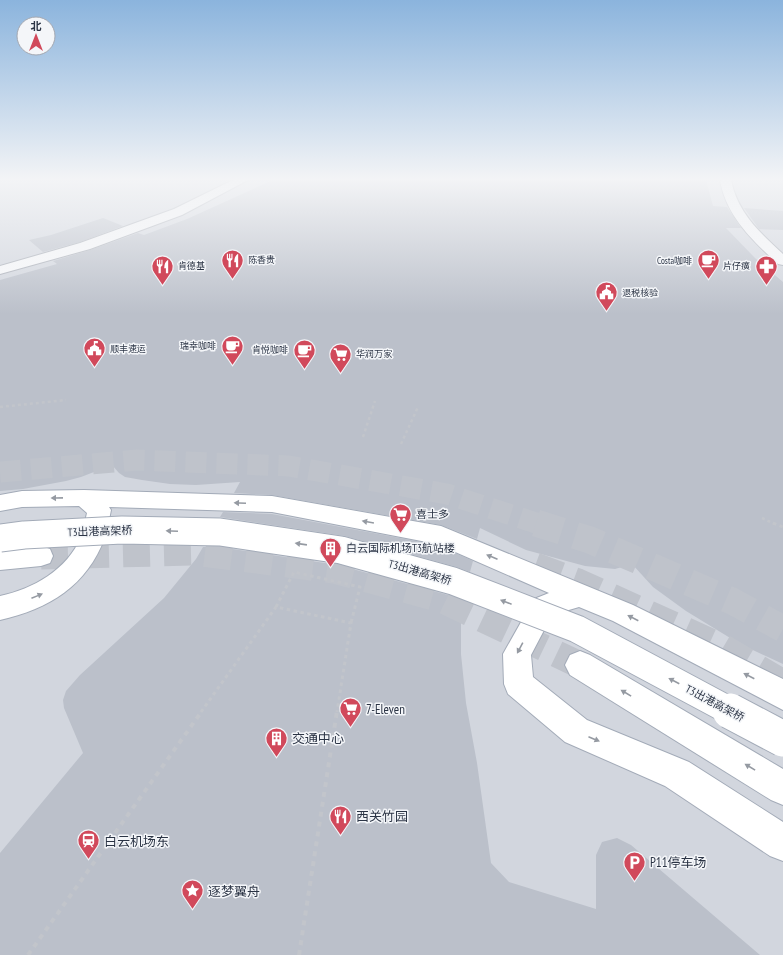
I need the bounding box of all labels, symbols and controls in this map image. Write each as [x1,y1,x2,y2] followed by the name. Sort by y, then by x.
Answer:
[16,16,56,56] north arrow
[31,19,42,33] text: 北
[220,247,246,280] restaurant icon: 陈香贵
[695,248,721,281] cafe icon: Costa咖啡
[149,253,175,286] restaurant icon: 肯德基
[753,253,779,286] pharmacy icon: 片仔癀
[248,254,275,265] place label: 陈香贵
[657,255,692,266] place label: Costa咖啡
[178,260,205,271] place label: 肯德基
[723,260,750,271] place label: 片仔癀
[593,280,619,313] public building icon: 退税核验
[622,287,658,298] place label: 退税核验
[219,333,245,366] cafe icon: 瑞幸咖啡
[81,336,107,369] public building icon: 顺丰速运
[291,337,317,370] cafe icon: 肯悦咖啡
[180,340,216,351] place label: 瑞幸咖啡
[328,341,354,374] supermarket icon: 华润万家
[110,343,146,354] place label: 顺丰速运
[252,344,288,355] place label: 肯悦咖啡
[356,348,393,359] place label: 华润万家
[50,495,63,501] one-way arrow
[234,499,246,506] one-way arrow
[388,501,414,534] supermarket icon: 喜士多
[416,507,449,521] place label: 喜士多
[362,518,374,524] one-way arrow
[67,523,133,539] street label: T3出港高架桥
[165,528,178,534] one-way arrow
[317,535,343,568] building icon: 白云国际机场T3航站楼
[295,541,307,547] one-way arrow
[346,541,455,555] place label: 白云国际机场T3航站楼
[487,554,498,560] one-way arrow
[387,556,453,588] street label: T3出港高架桥
[31,592,43,598] one-way arrow
[500,598,512,604] one-way arrow
[627,615,638,621] one-way arrow
[517,642,523,654] one-way arrow
[743,673,755,680] one-way arrow
[669,678,680,684] one-way arrow
[683,682,747,724] street label: T3出港高架桥
[620,689,632,696] one-way arrow
[338,696,364,729] supermarket icon: 7-Eleven
[366,701,405,718] place label: 7-Eleven
[264,725,290,758] building icon: 交通中心
[292,730,344,747] place label: 交通中心
[588,736,599,742] one-way arrow
[744,764,756,771] one-way arrow
[327,803,353,836] restaurant icon: 西关竹园
[356,808,408,825] place label: 西关竹园
[75,828,101,861] station icon: 白云机场东
[104,833,169,850] place label: 白云机场东
[622,849,648,882] parking icon: P11停车场
[650,854,707,871] place label: P11停车场
[180,878,206,911] place icon: 逐梦翼舟
[208,883,260,900] place label: 逐梦翼舟

